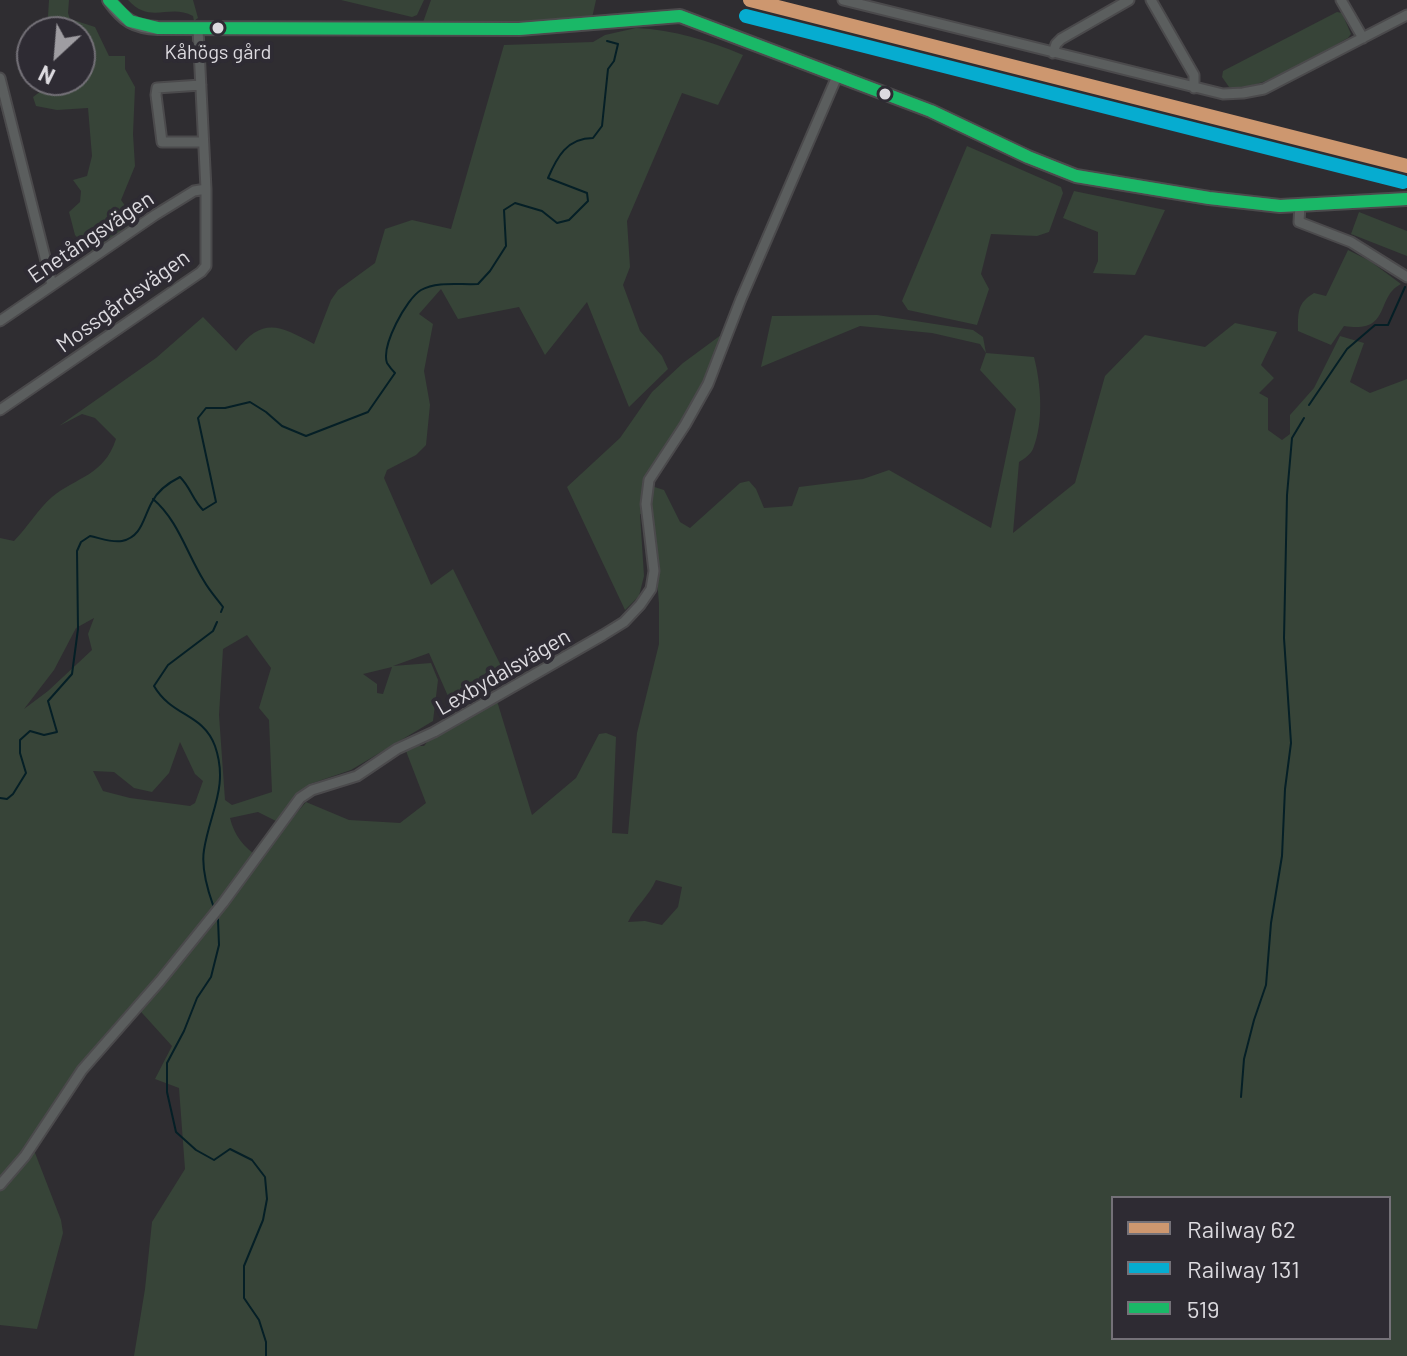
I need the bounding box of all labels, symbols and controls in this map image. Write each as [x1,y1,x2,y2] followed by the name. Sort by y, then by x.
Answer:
[16,16,96,96] north arrow
[210,20,226,36] marker: Kåhögs gård
[165,40,271,64] place label: Kåhögs gård
[34,61,59,91] text: N
[877,86,893,102] unlabelled marker
[23,185,159,289] street label: Enetångsvägen
[51,244,195,358] street label: Mossgårdsvägen
[431,623,575,721] street label: Lexbydalsvägen
[1111,1196,1391,1340] legend
[1187,1214,1296,1243] text: Railway 62
[1187,1254,1300,1283] text: Railway 131
[1187,1294,1220,1323] text: 519

